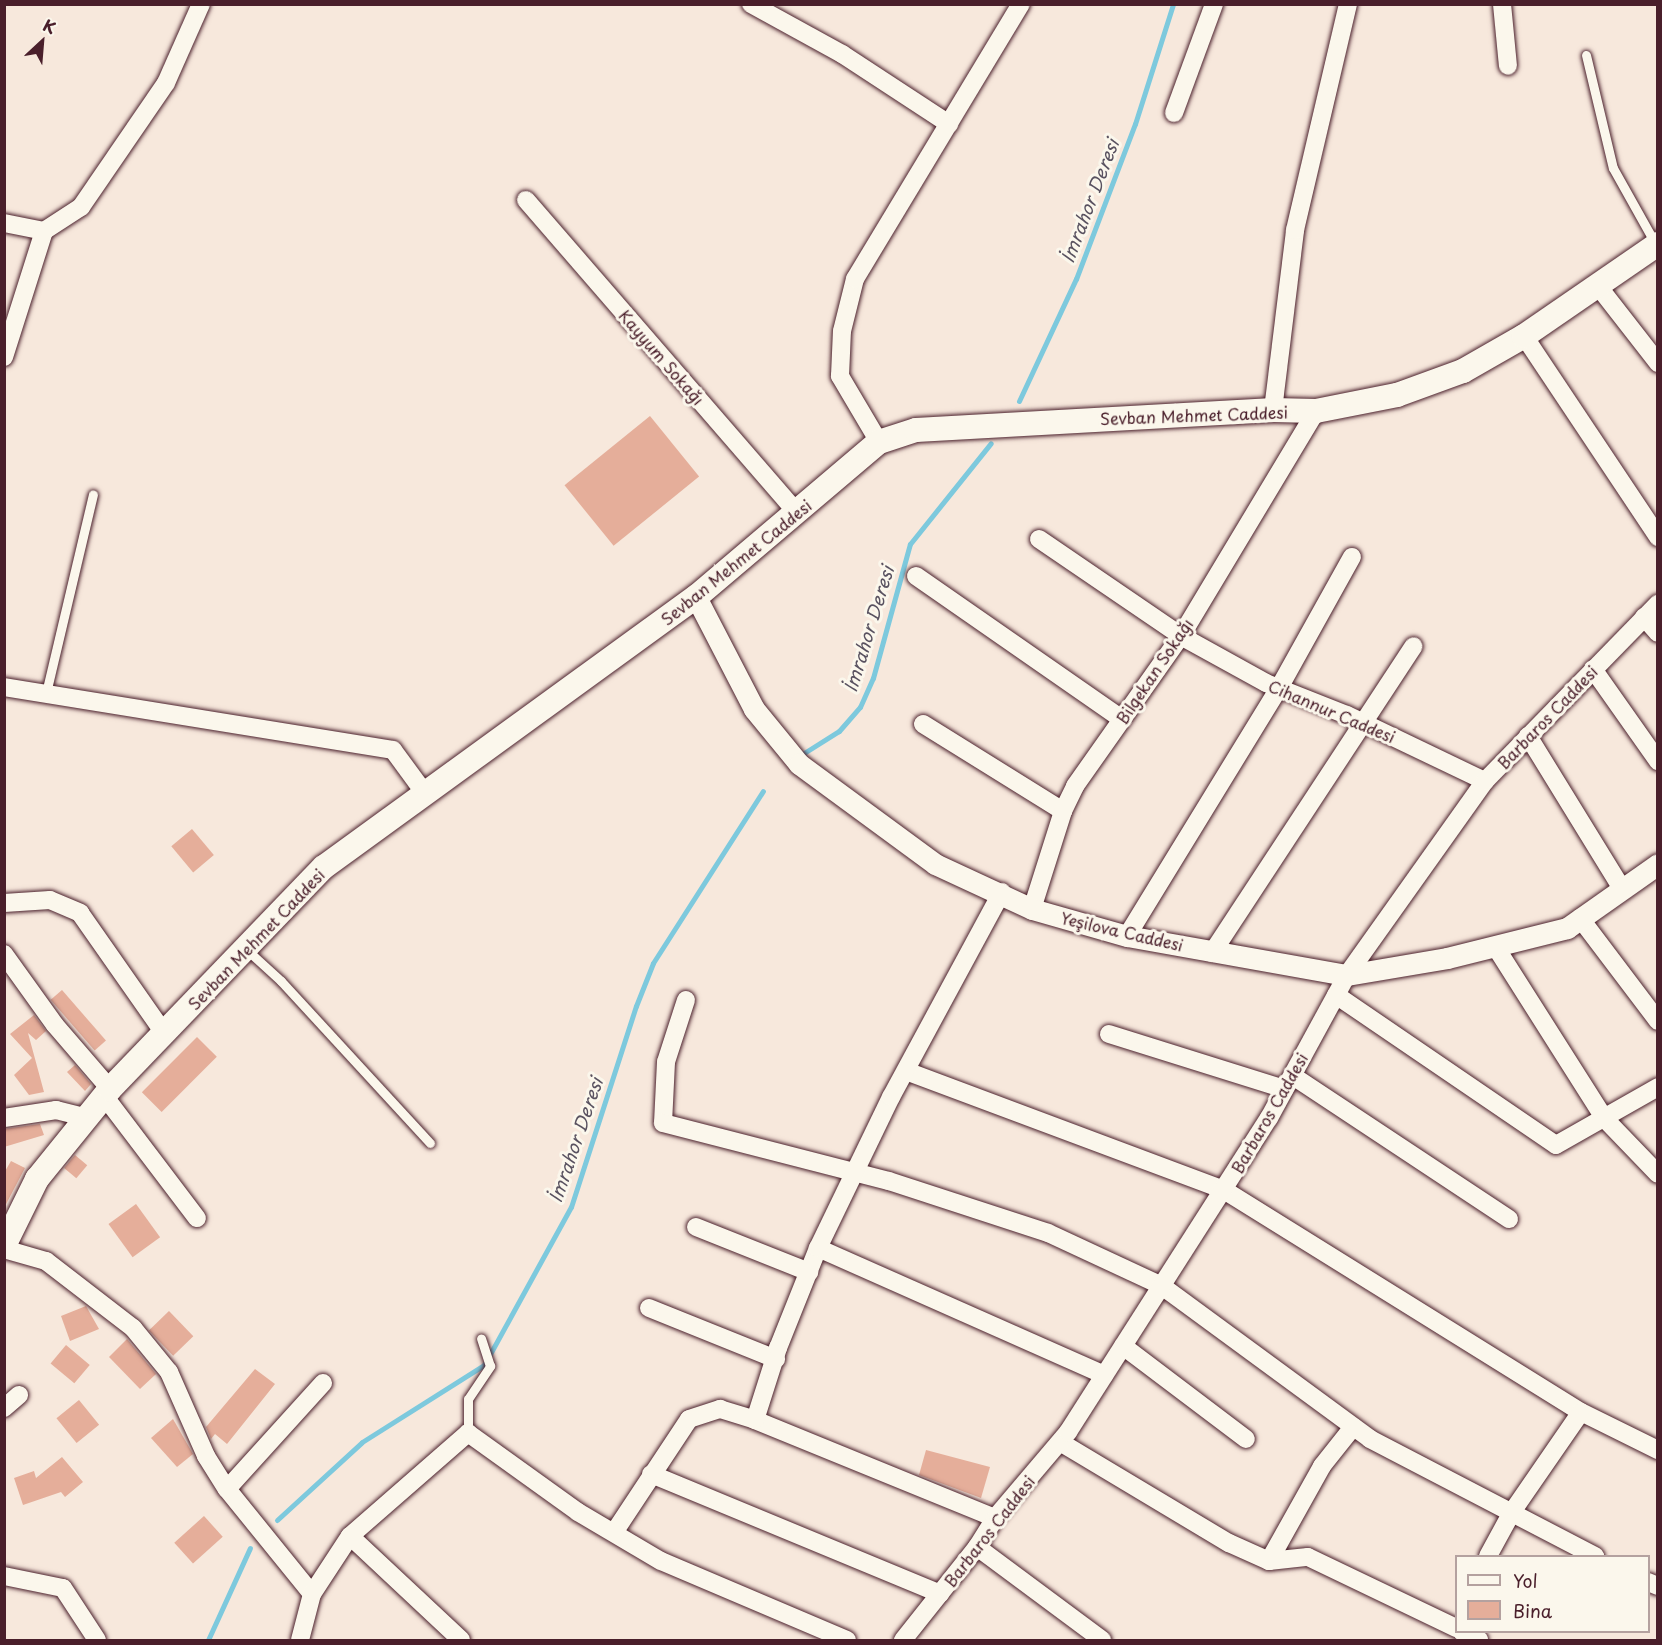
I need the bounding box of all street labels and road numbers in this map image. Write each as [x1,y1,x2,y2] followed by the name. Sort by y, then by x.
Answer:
[615,305,709,409] street label: Kayyum Sokağı
[1099,402,1289,428] street label: Sevban Mehmet Caddesi
[657,495,815,629] street label: Sevban Mehmet Caddesi
[1112,615,1196,727] street label: Bilgekan Sokağı
[1493,662,1601,772] street label: Barbaros Caddesi
[1265,676,1399,746] street label: Cihannur Caddesi
[183,864,329,1014] street label: Sevban Mehmet Caddesi
[1059,908,1185,954] street label: Yeşilova Caddesi
[1227,1049,1311,1177] street label: Barbaros Caddesi
[940,1472,1038,1590] street label: Barbaros Caddesi

